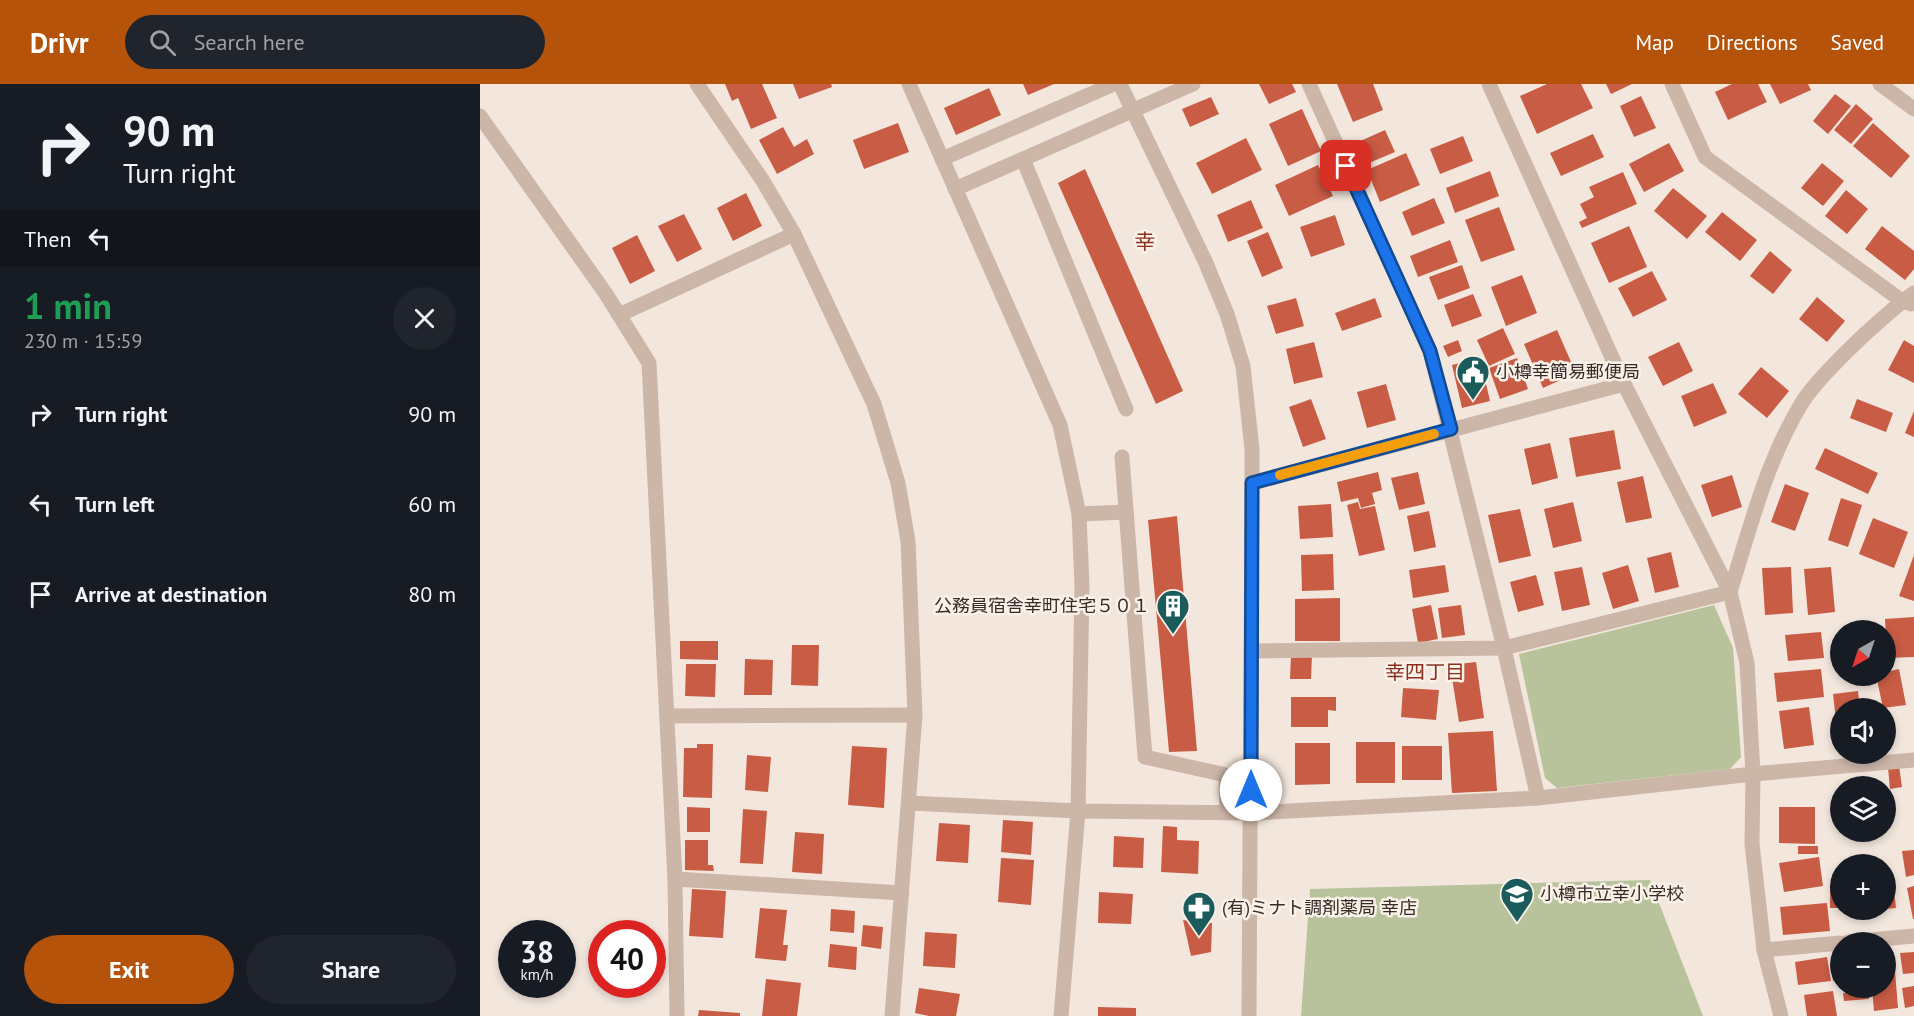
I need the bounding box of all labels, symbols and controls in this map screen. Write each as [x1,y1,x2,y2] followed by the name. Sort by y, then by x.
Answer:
[125,15,545,69] search box
[30,24,89,61] text: Drivr
[146,26,179,59] icon: search
[194,28,305,56] text: Search here
[1635,29,1674,56] text: Map
[1707,29,1798,56] text: Directions
[1831,29,1884,56] text: Saved
[123,103,215,158] text: 90 m
[24,108,102,186] icon: right
[1320,140,1371,191] pin
[1329,149,1362,182] icon: arrive
[123,156,236,190] text: Turn right
[83,222,116,255] icon: left
[24,225,71,253] text: Then
[1135,228,1156,255] district label: 幸
[24,282,112,329] text: 1 min
[393,287,456,350] button: close
[24,328,142,354] text: 230 m · 15:59
[1455,354,1491,401] public building icon: 小樽幸簡易郵便局
[1496,360,1640,383] place label: 小樽幸簡易郵便局
[24,398,57,431] icon: right
[75,400,167,428] text: Turn right
[408,400,456,428] text: 90 m
[24,488,57,521] icon: left
[75,490,155,518] text: Turn left
[408,490,456,518] text: 60 m
[24,578,57,611] icon: arrive
[75,580,267,608] text: Arrive at destination
[408,580,456,608] text: 80 m
[1155,588,1191,635] building icon: 公務員宿舎幸町住宅５０１
[934,594,1150,617] place label: 公務員宿舎幸町住宅５０１
[1830,620,1896,686] north arrow
[1830,620,1896,998] map controls
[1385,659,1465,685] district label: 幸四丁目
[1830,698,1896,764] button: sound
[1219,758,1283,822] position arrow
[1830,776,1896,842] button: layers
[1830,854,1896,920] button: +
[1499,876,1535,923] school or university icon: 小樽市立幸小学校
[1540,882,1684,905] place label: 小樽市立幸小学校
[1181,890,1217,937] pharmacy icon: (有)ミナト調剤薬局 幸店
[1222,896,1417,919] place label: (有)ミナト調剤薬局 幸店
[588,920,666,998] speed limit sign: 40
[520,932,554,971] text: 38
[1830,932,1896,998] button: −
[24,935,234,1004] button: Exit
[246,935,456,1004] button: Share
[521,965,553,984] text: km/h

